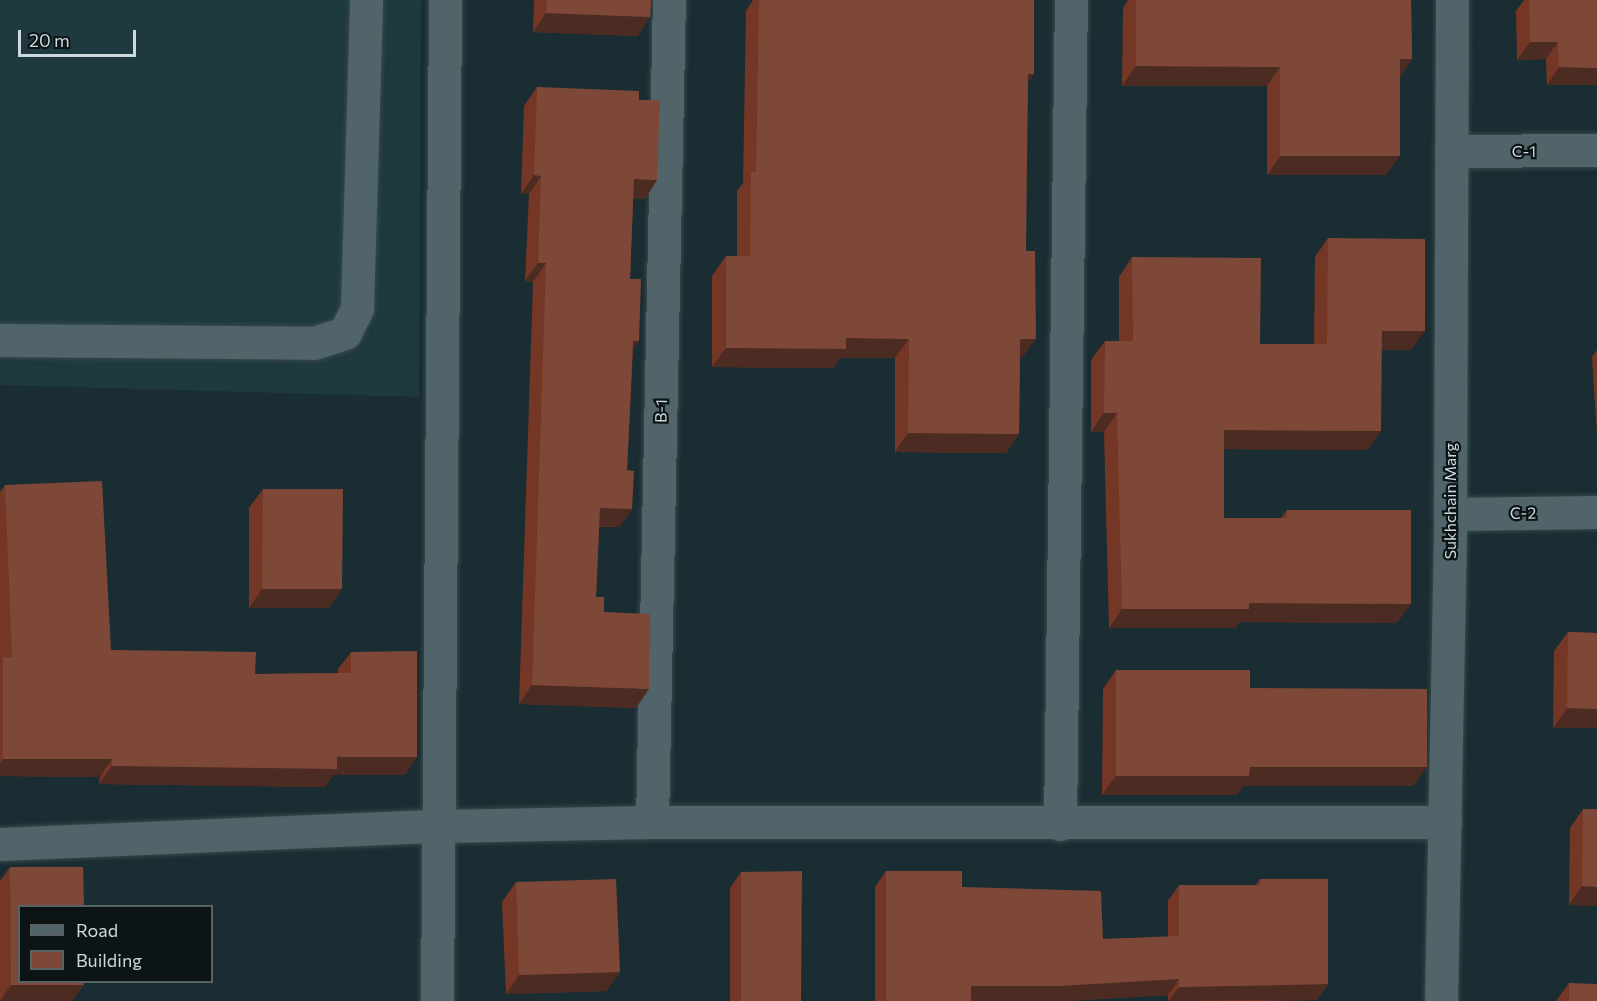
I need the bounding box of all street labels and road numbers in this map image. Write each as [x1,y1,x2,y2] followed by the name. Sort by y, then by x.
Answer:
[1512,141,1536,161] street label: C-1
[651,399,671,423] street label: B-1
[1440,443,1460,559] street label: Sukhchain Marg
[1510,503,1536,523] street label: C-2

